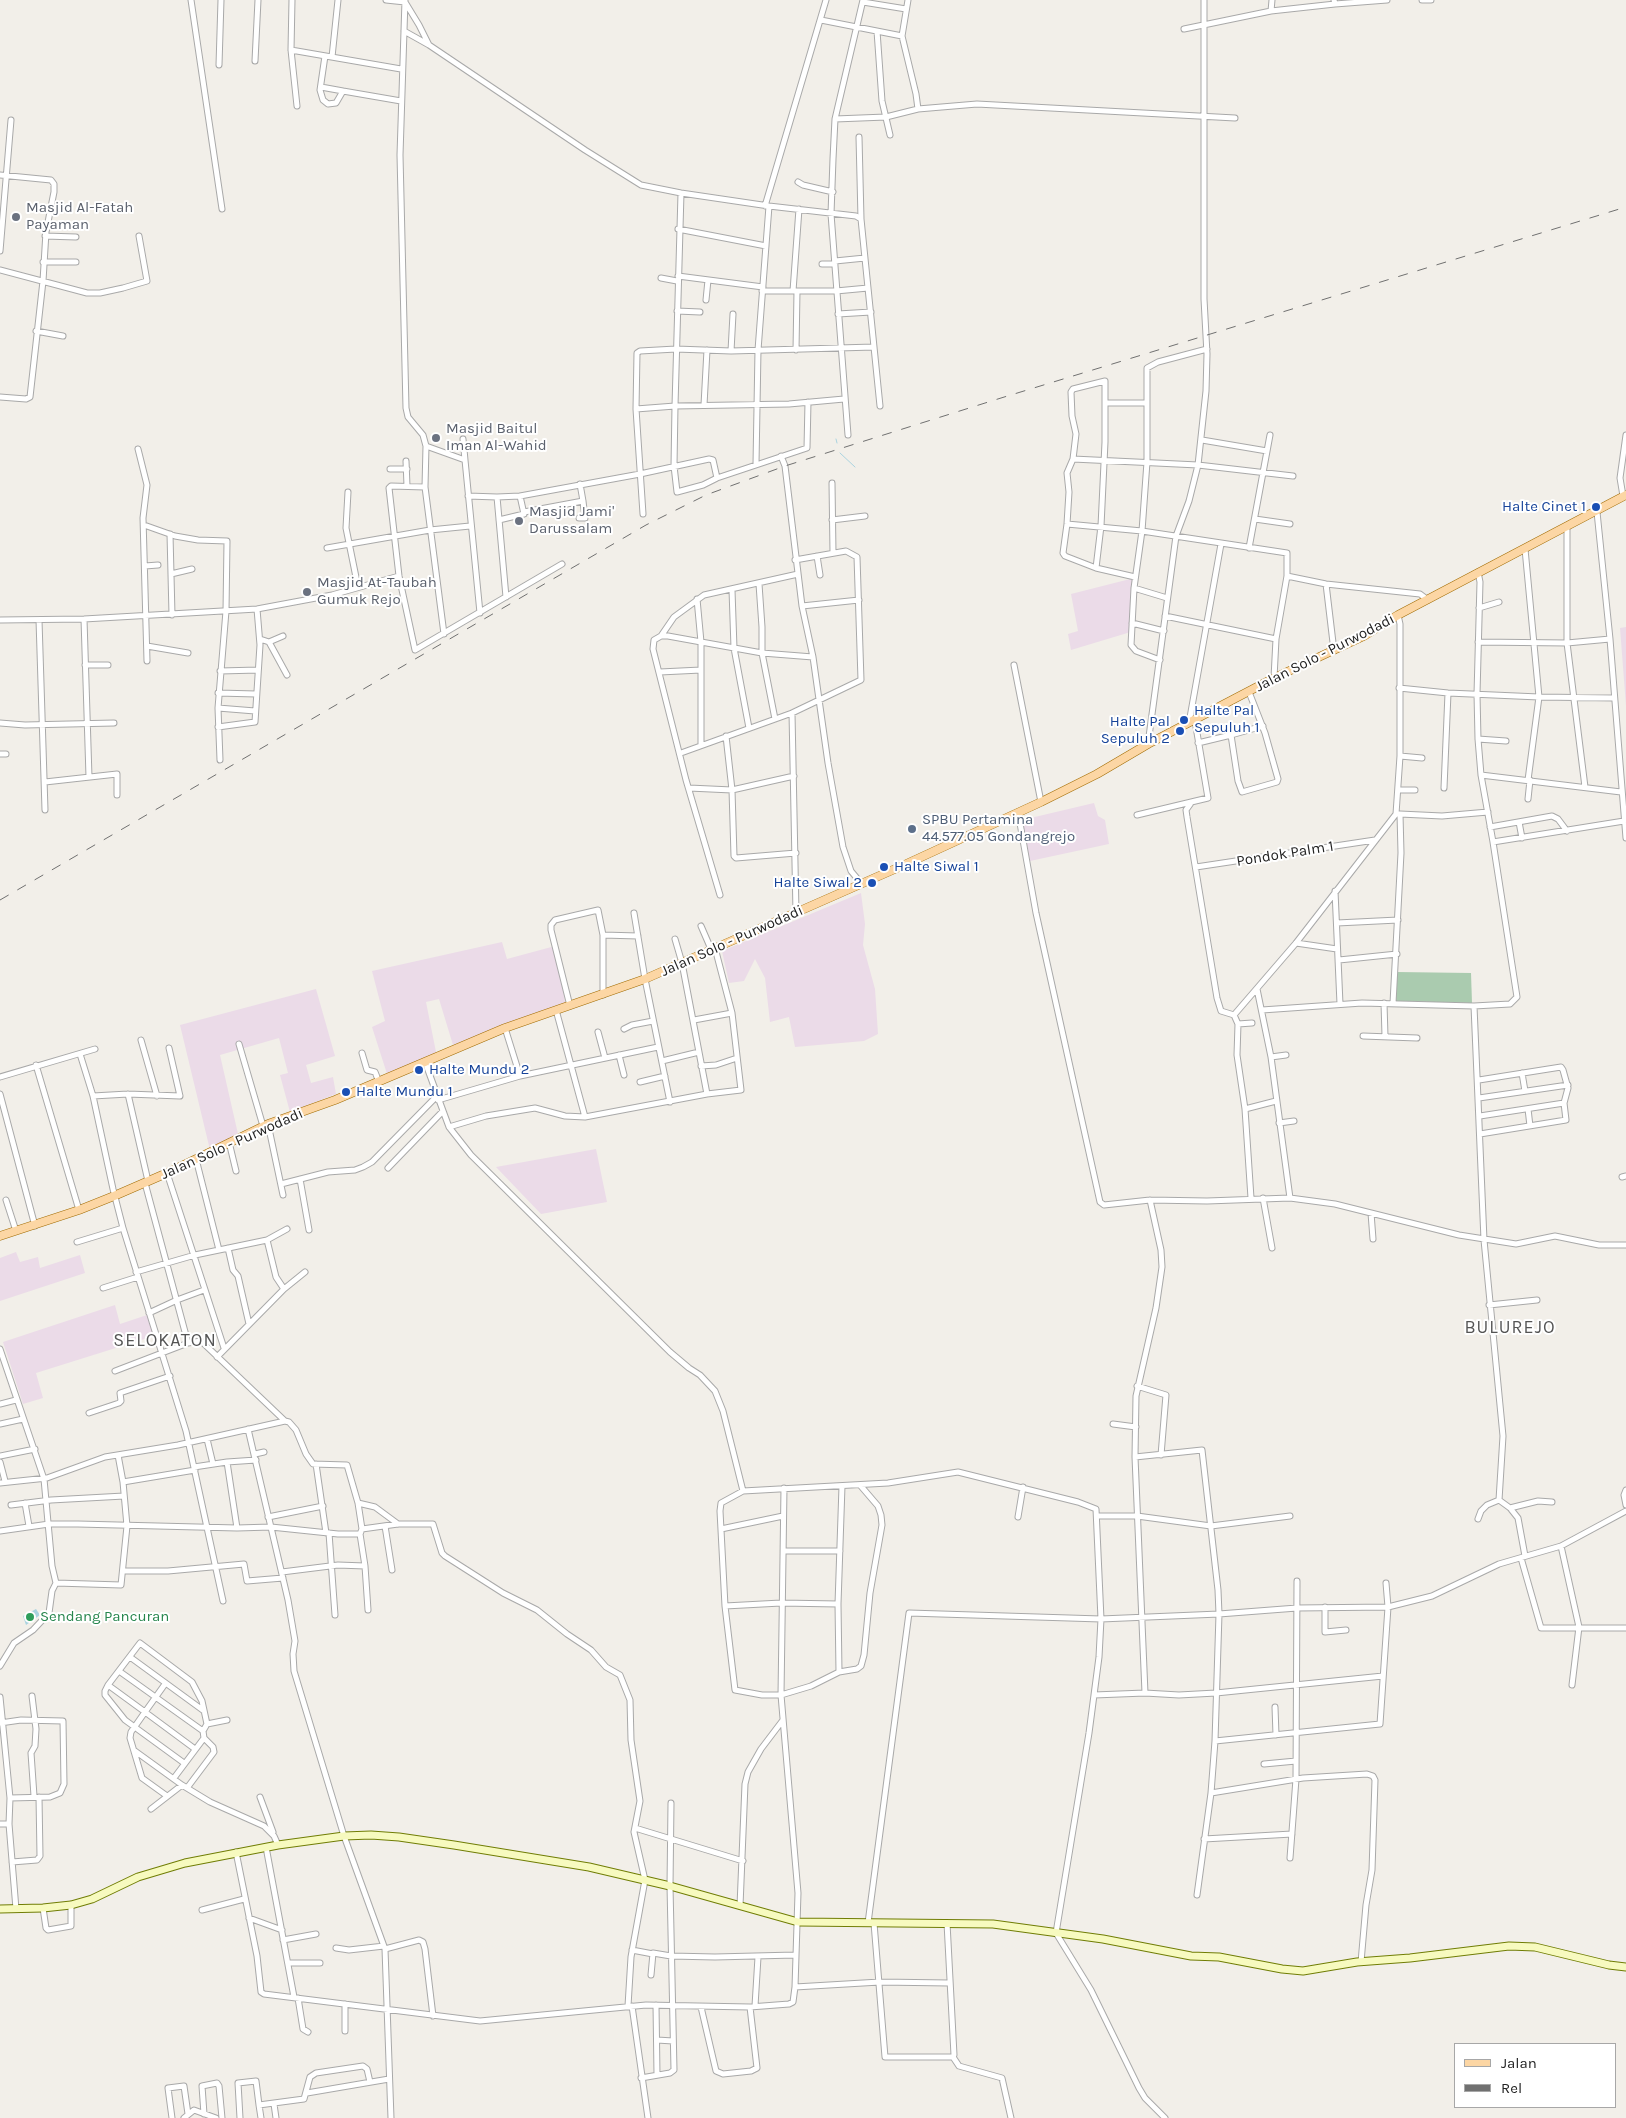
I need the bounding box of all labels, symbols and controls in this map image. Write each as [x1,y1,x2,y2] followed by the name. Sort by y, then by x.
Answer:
[26,199,133,234] place label: Masjid Al-Fatah Payaman
[10,211,22,223] marker: Masjid Al-Fatah Payaman
[446,420,547,455] place label: Masjid Baitul Iman Al-Wahid
[430,432,442,444] marker: Masjid Baitul Iman Al-Wahid
[1502,498,1586,516] place label: Halte Cinet 1
[1590,501,1602,513] marker: Halte Cinet 1
[529,503,614,538] place label: Masjid Jami' Darussalam
[513,515,525,527] marker: Masjid Jami' Darussalam
[317,574,437,609] place label: Masjid At-Taubah Gumuk Rejo
[301,586,313,598] marker: Masjid At-Taubah Gumuk Rejo
[1252,610,1398,696] street label: Jalan Solo - Purwodadi
[1194,702,1259,737] place label: Halte Pal Sepuluh 1
[1101,713,1170,748] place label: Halte Pal Sepuluh 2
[1178,714,1190,726] marker: Halte Pal Sepuluh 1
[1174,725,1186,737] marker: Halte Pal Sepuluh 2
[922,811,1075,846] place label: SPBU Pertamina 44.577.05 Gondangrejo
[906,823,918,835] marker: SPBU Pertamina 44.577.05 Gondangrejo
[1235,837,1335,871] street label: Pondok Palm 1
[894,858,979,876] place label: Halte Siwal 1
[878,861,890,873] marker: Halte Siwal 1
[773,874,862,892] place label: Halte Siwal 2
[866,877,878,889] marker: Halte Siwal 2
[658,902,806,980] street label: Jalan Solo - Purwodadi
[429,1061,529,1079] place label: Halte Mundu 2
[413,1064,425,1076] marker: Halte Mundu 2
[356,1083,453,1101] place label: Halte Mundu 1
[340,1086,352,1098] marker: Halte Mundu 1
[158,1105,306,1183] street label: Jalan Solo - Purwodadi
[1463,1317,1557,1339] district label: BULUREJO
[112,1330,218,1352] district label: SELOKATON
[40,1608,169,1626] place label: Sendang Pancuran
[24,1611,36,1623] marker: Sendang Pancuran
[1454,2043,1616,2108] legend
[1501,2054,1537,2072] text: Jalan
[1501,2079,1522,2097] text: Rel

